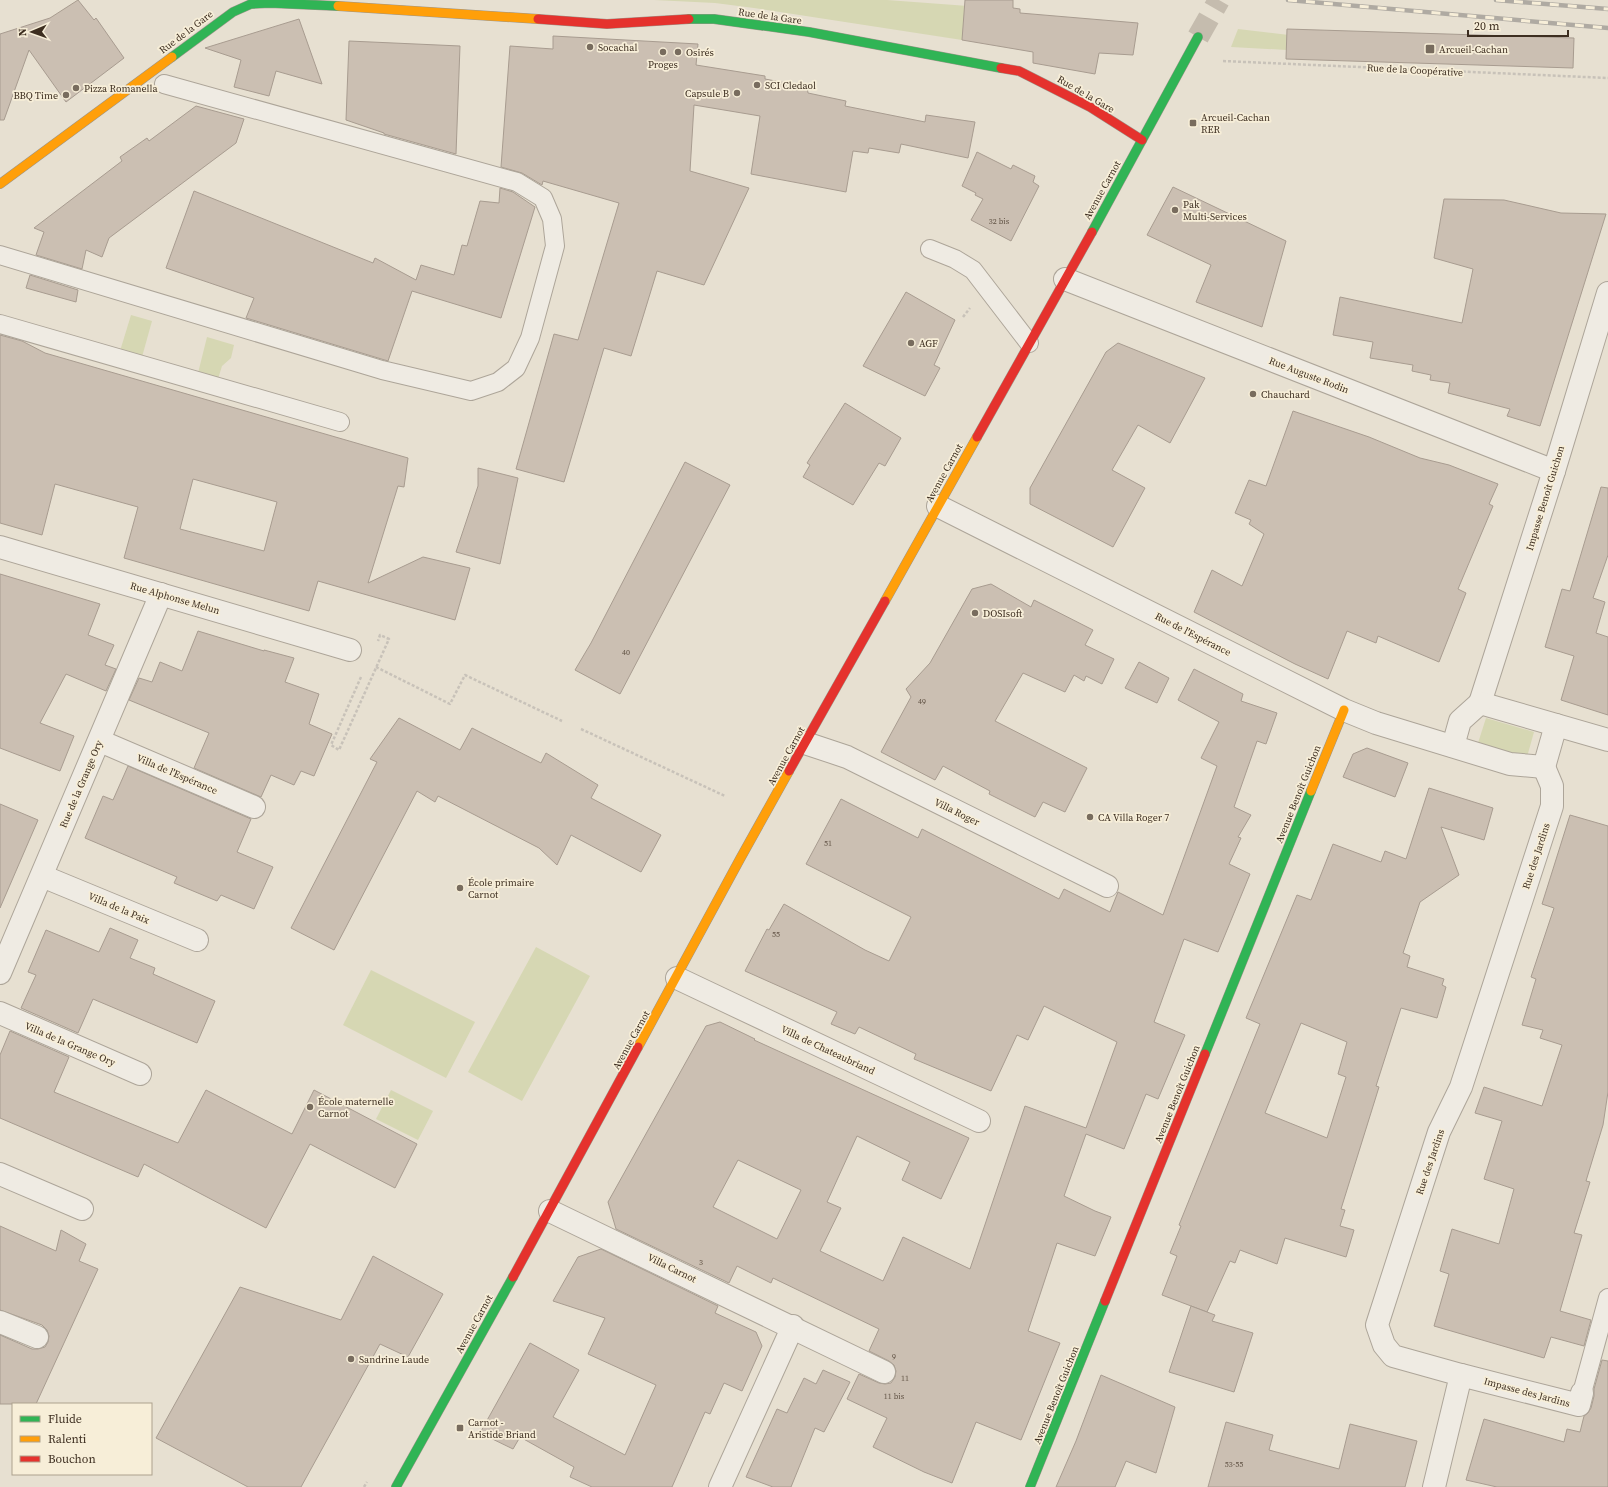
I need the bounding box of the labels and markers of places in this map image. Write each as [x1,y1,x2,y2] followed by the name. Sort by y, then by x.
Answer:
[598,41,637,54] place label: Socachal
[585,42,595,52] marker: Socachal
[1424,43,1436,55] marker: Arcueil-Cachan
[1439,43,1508,56] place label: Arcueil-Cachan
[686,46,714,59] place label: Osirés
[658,47,668,57] marker: Proges
[673,47,683,57] marker: Osirés
[648,58,678,71] place label: Proges
[765,79,816,92] place label: SCI Cledaol
[752,80,762,90] marker: SCI Cledaol
[84,82,158,95] place label: Pizza Romanella
[71,83,81,93] marker: Pizza Romanella
[685,87,729,100] place label: Capsule B
[732,88,742,98] marker: Capsule B
[13,89,58,102] place label: BBQ Time
[61,90,71,100] marker: BBQ Time
[1201,111,1270,136] place label: Arcueil-Cachan RER
[1188,118,1198,128] marker: Arcueil-Cachan RER
[1183,198,1247,223] place label: Pak Multi-Services
[1170,205,1180,215] marker: Pak Multi-Services
[919,337,938,350] place label: AGF
[906,338,916,348] marker: AGF
[1261,388,1310,401] place label: Chauchard
[1248,389,1258,399] marker: Chauchard
[983,607,1023,620] place label: DOSIsoft
[970,608,980,618] marker: DOSIsoft
[1098,811,1169,824] place label: CA Villa Roger 7
[1085,812,1095,822] marker: CA Villa Roger 7
[468,876,534,901] place label: École primaire Carnot
[455,883,465,893] marker: École primaire Carnot
[318,1095,394,1120] place label: École maternelle Carnot
[305,1102,315,1112] marker: École maternelle Carnot
[359,1353,429,1366] place label: Sandrine Laude
[346,1354,356,1364] marker: Sandrine Laude
[468,1416,536,1441] place label: Carnot - Aristide Briand
[455,1423,465,1433] marker: Carnot - Aristide Briand

